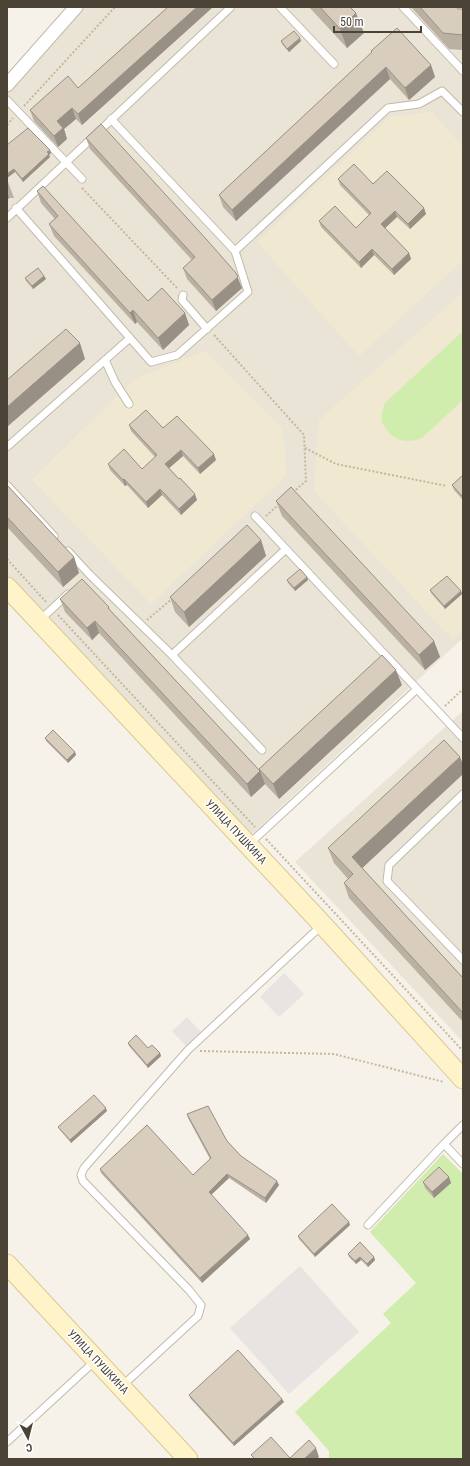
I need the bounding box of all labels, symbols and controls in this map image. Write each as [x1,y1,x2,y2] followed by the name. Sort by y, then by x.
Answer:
[334,8,421,34] scale bar
[340,15,364,29] text: 50 m
[203,797,270,867] street label: УЛИЦА ПУШКИНА
[65,1327,132,1397] street label: УЛИЦА ПУШКИНА
[8,1418,48,1458] north arrow
[25,1441,33,1454] text: С

